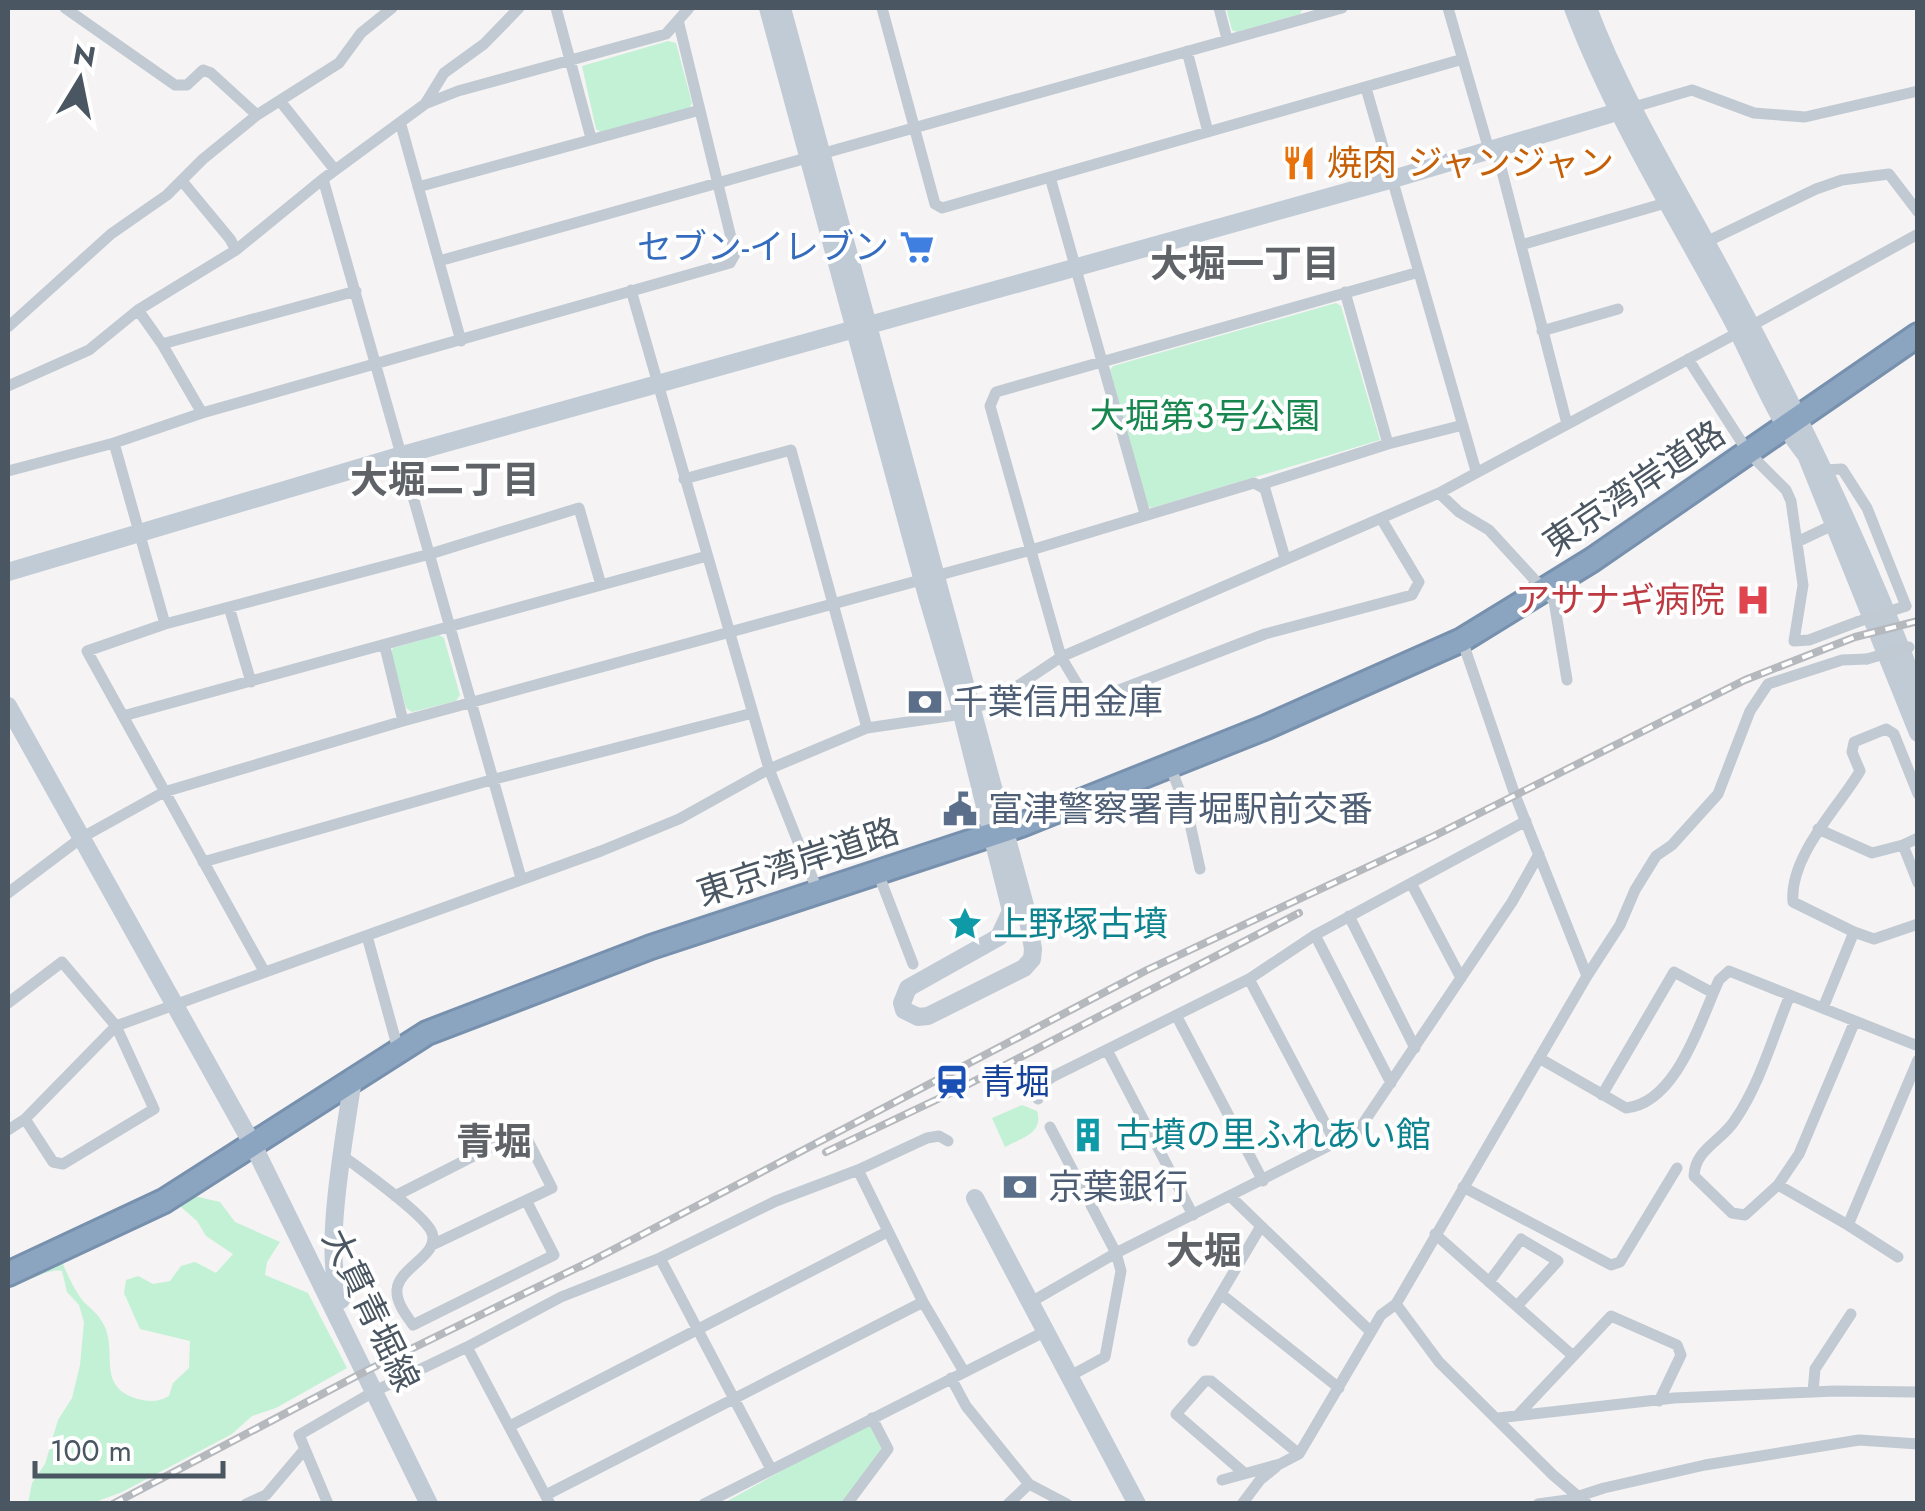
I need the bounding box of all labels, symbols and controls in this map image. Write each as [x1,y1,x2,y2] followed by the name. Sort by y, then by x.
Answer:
[30,30,130,130] north arrow
[70,34,99,78] text: N
[1327,138,1614,188] place label: 焼肉 ジャンジャン
[1280,144,1318,182] restaurant icon: 焼肉 ジャンジャン
[637,222,889,272] place label: セブン-イレブン
[898,228,936,266] supermarket icon: セブン-イレブン
[1150,236,1340,291] district label: 大堀一丁目
[1090,391,1320,441] park label: 大堀第３号公園
[1533,409,1735,567] street label: 東京湾岸道路
[350,452,540,507] district label: 大堀二丁目
[1515,575,1725,625] place label: アサナギ病院
[1734,581,1772,619] hospital icon: アサナギ病院
[953,677,1163,727] place label: 千葉信用金庫
[906,683,944,721] bank icon: 千葉信用金庫
[988,784,1373,834] place label: 富津警察署青堀駅前交番
[941,790,979,828] public building icon: 富津警察署青堀駅前交番
[690,806,906,918] street label: 東京湾岸道路
[993,899,1168,949] place label: 上野塚古墳
[946,905,984,943] place icon: 上野塚古墳
[980,1057,1050,1107] place label: 青堀
[933,1063,971,1101] station icon: 青堀
[1116,1110,1431,1160] place label: 古墳の里ふれあい館
[456,1114,532,1169] district label: 青堀
[1069,1116,1107,1154] building icon: 古墳の里ふれあい館
[1048,1162,1188,1212] place label: 京葉銀行
[1001,1168,1039,1206] bank icon: 京葉銀行
[310,1220,432,1400] street label: 大貫青堀線
[1166,1223,1242,1278] district label: 大堀
[35,1416,222,1478] scale bar
[50,1429,132,1472] text: 100 m

